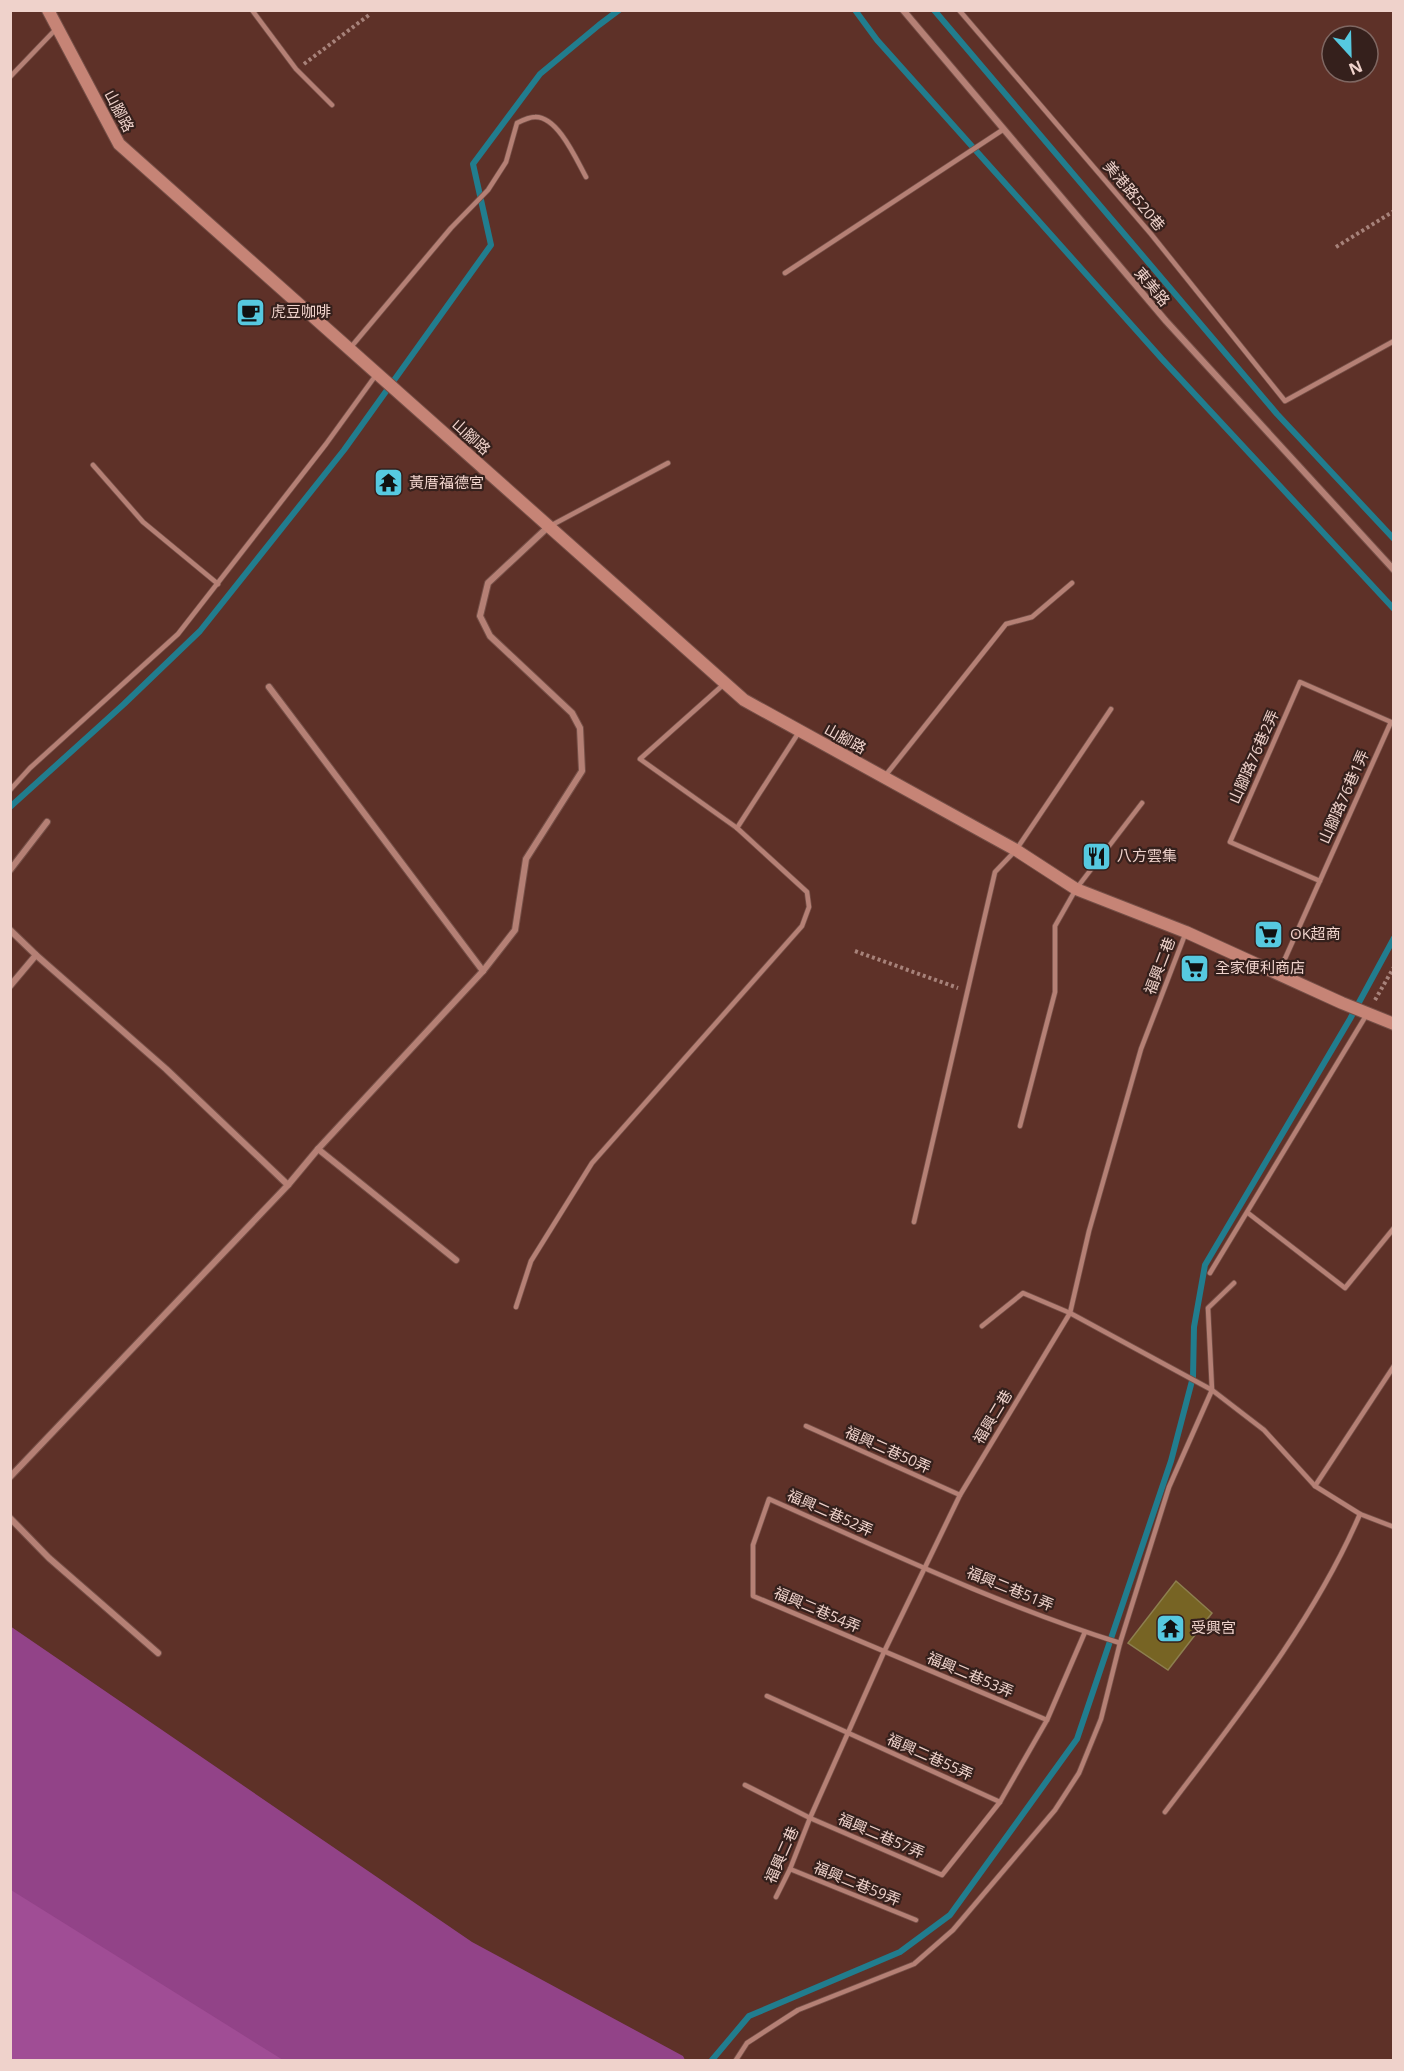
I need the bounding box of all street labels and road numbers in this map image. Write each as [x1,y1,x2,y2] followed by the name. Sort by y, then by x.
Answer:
[100,86,139,135] street label: 山腳路
[1100,156,1170,235] street label: 美港路520巷
[1131,263,1175,310] street label: 東美路
[448,414,495,459] street label: 山腳路
[1223,707,1283,807] street label: 山腳路76巷2弄
[821,718,870,758] street label: 山腳路
[1313,747,1373,847] street label: 山腳路76巷1弄
[1139,934,1179,997] street label: 福興二巷
[968,1386,1016,1447] street label: 福興二巷
[842,1421,935,1477] street label: 福興二巷50弄
[784,1484,877,1540] street label: 福興二巷52弄
[964,1562,1057,1615] street label: 福興二巷51弄
[771,1582,864,1636] street label: 福興二巷54弄
[924,1647,1017,1701] street label: 福興二巷53弄
[884,1728,977,1784] street label: 福興二巷55弄
[835,1808,928,1862] street label: 福興二巷57弄
[760,1823,802,1886] street label: 福興二巷
[811,1857,904,1910] street label: 福興二巷59弄

